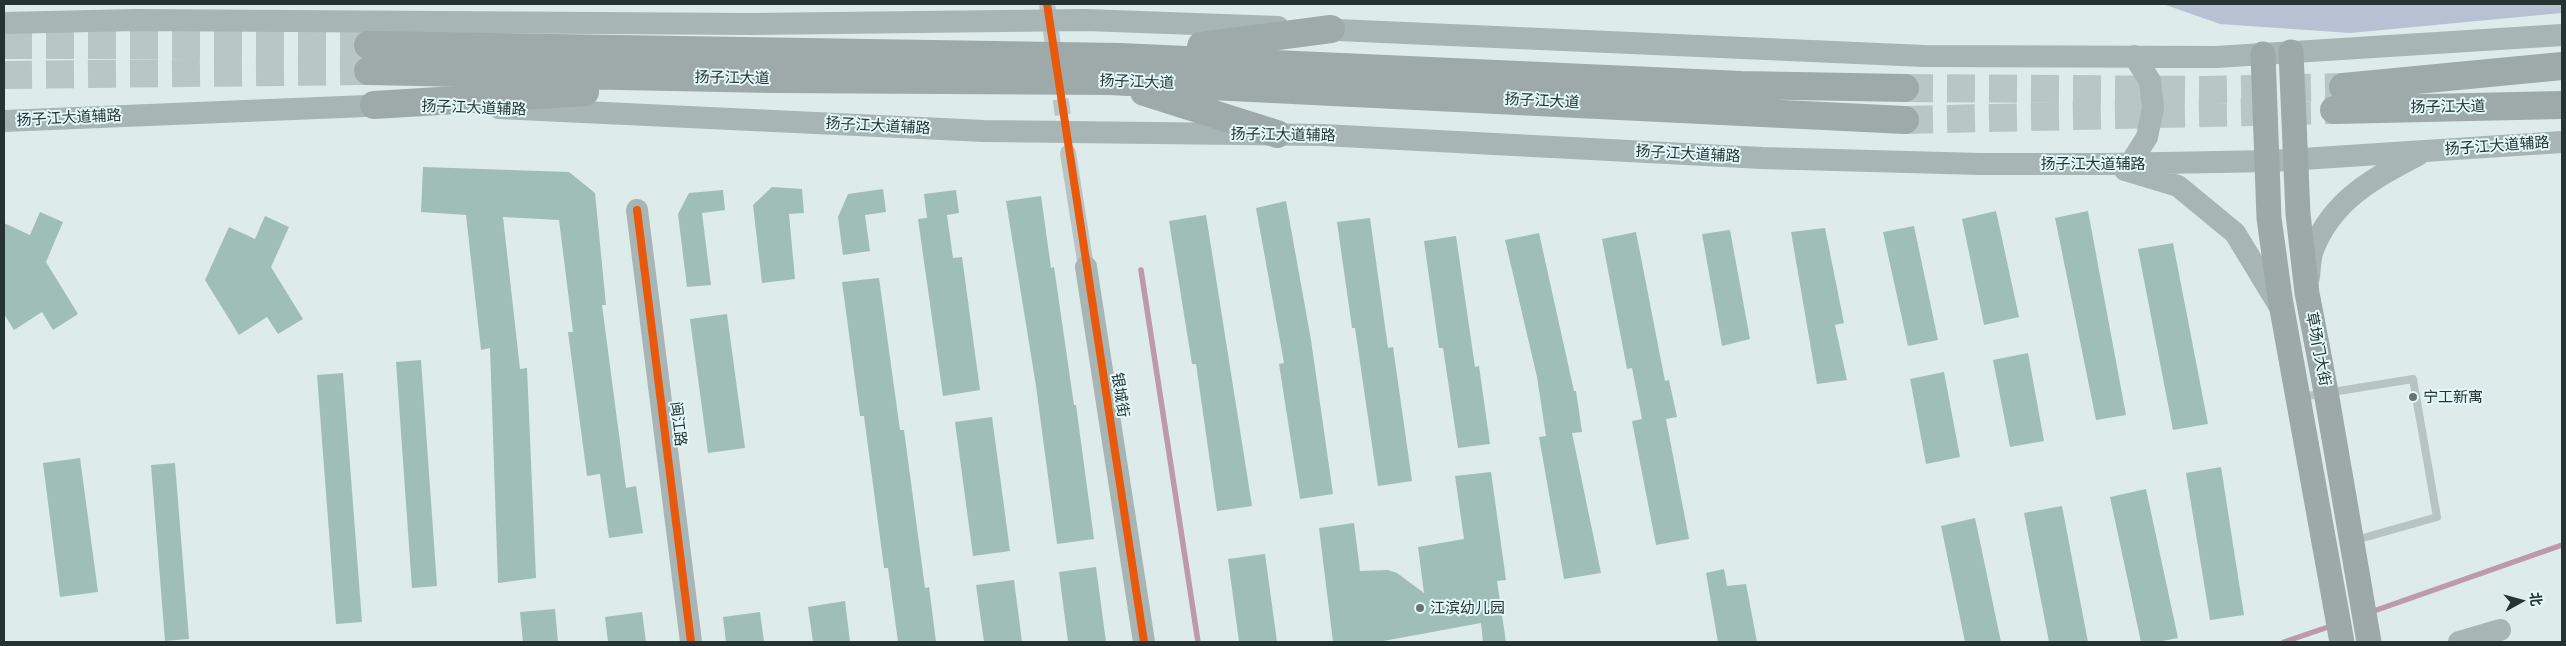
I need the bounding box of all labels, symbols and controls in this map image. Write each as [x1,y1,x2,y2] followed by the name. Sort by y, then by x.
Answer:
[694,68,770,88] street label: 扬子江大道
[1099,72,1175,92] street label: 扬子江大道
[1504,90,1580,112] street label: 扬子江大道
[421,97,527,119] street label: 扬子江大道辅路
[2410,97,2486,117] street label: 扬子江大道
[16,106,122,130] street label: 扬子江大道辅路
[825,114,931,138] street label: 扬子江大道辅路
[1230,125,1336,145] street label: 扬子江大道辅路
[2444,133,2550,159] street label: 扬子江大道辅路
[1635,142,1741,166] street label: 扬子江大道辅路
[2041,155,2145,173] street label: 扬子江大道辅路
[2302,310,2334,388] street label: 草场门大街
[1108,371,1132,419] street label: 银城街
[2423,388,2483,406] place label: 宁工新寓
[2407,391,2419,403] marker: 宁工新寓
[666,401,690,447] street label: 闽江路
[2496,576,2546,626] north arrow
[2527,591,2545,607] text: 北
[1430,599,1505,617] place label: 江滨幼儿园
[1414,602,1426,614] marker: 江滨幼儿园

